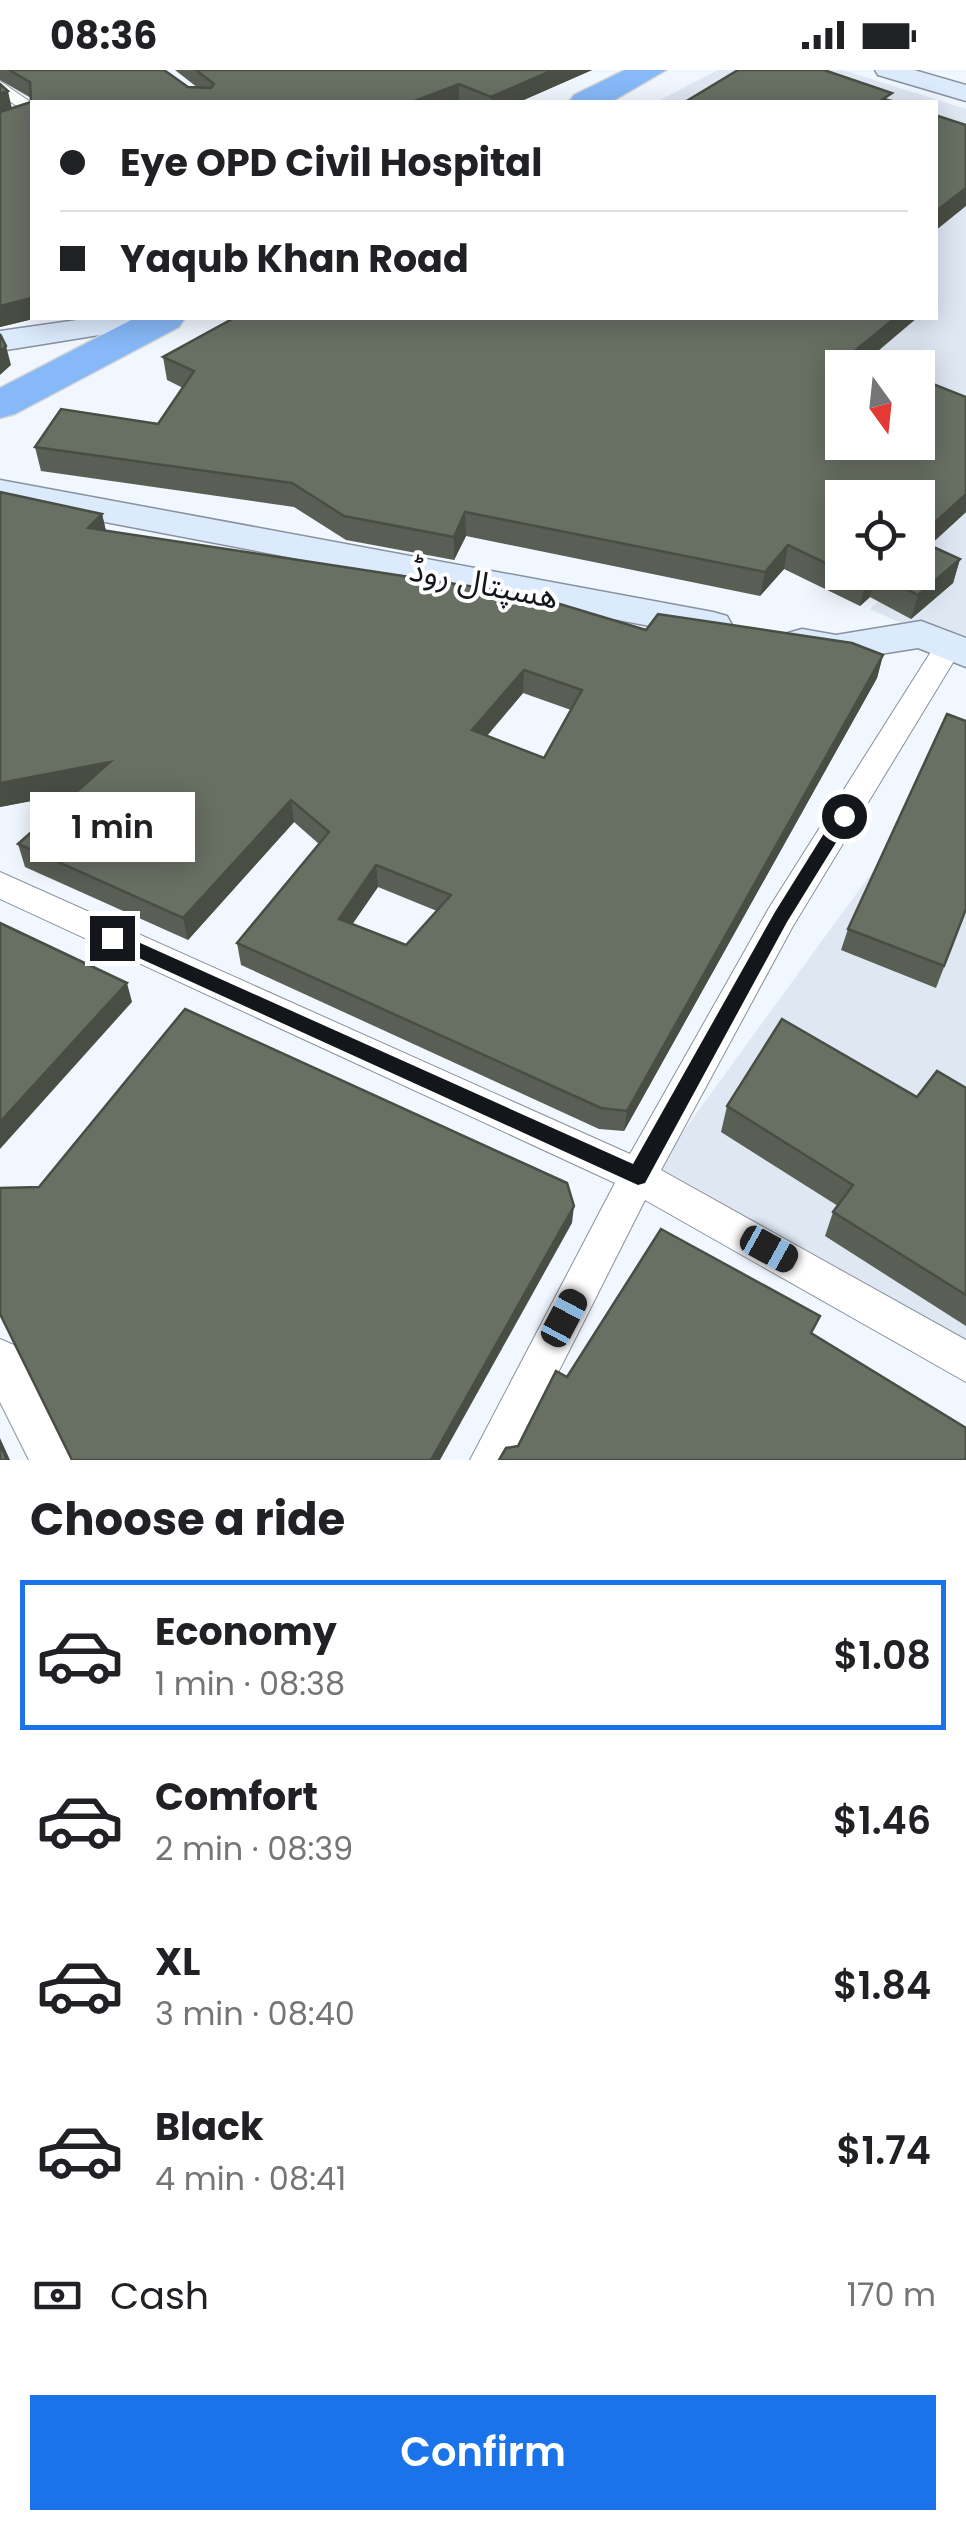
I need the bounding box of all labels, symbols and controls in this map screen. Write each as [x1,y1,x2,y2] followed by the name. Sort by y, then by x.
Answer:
[50,9,157,62] text: 08:36
[120,136,542,189] text: Eye OPD Civil Hospital
[120,232,469,285] text: Yaqub Khan Road
[825,350,935,460] north arrow
[825,350,935,590] map controls
[825,480,935,590] button: locate
[406,547,562,619] street label: ھسپتال روڈ
[29,793,194,863] callout: 1 min
[822,794,867,839] route start
[71,804,154,849] text: 1 min
[90,916,135,961] route end
[735,1221,803,1277] car
[537,1284,591,1352] car
[30,1488,345,1551] text: Choose a ride
[155,1605,337,1658] text: Economy
[35,1610,125,1700] icon: car
[834,1629,931,1682] text: $1.08
[155,1661,345,1706] text: 1 min · 08:38
[155,1770,318,1823] text: Comfort
[35,1775,125,1865] icon: car
[833,1794,931,1847] text: $1.46
[155,1826,353,1871] text: 2 min · 08:39
[155,1935,200,1988] text: XL
[35,1940,125,2030] icon: car
[833,1959,931,2012] text: $1.84
[155,1991,355,2036] text: 3 min · 08:40
[155,2100,264,2153] text: Black
[35,2105,125,2195] icon: car
[837,2124,931,2177] text: $1.74
[155,2156,346,2201] text: 4 min · 08:41
[30,2268,85,2323] icon: cash
[110,2269,209,2322] text: Cash
[847,2272,936,2317] text: 170 m
[30,2395,936,2510] button: Confirm

